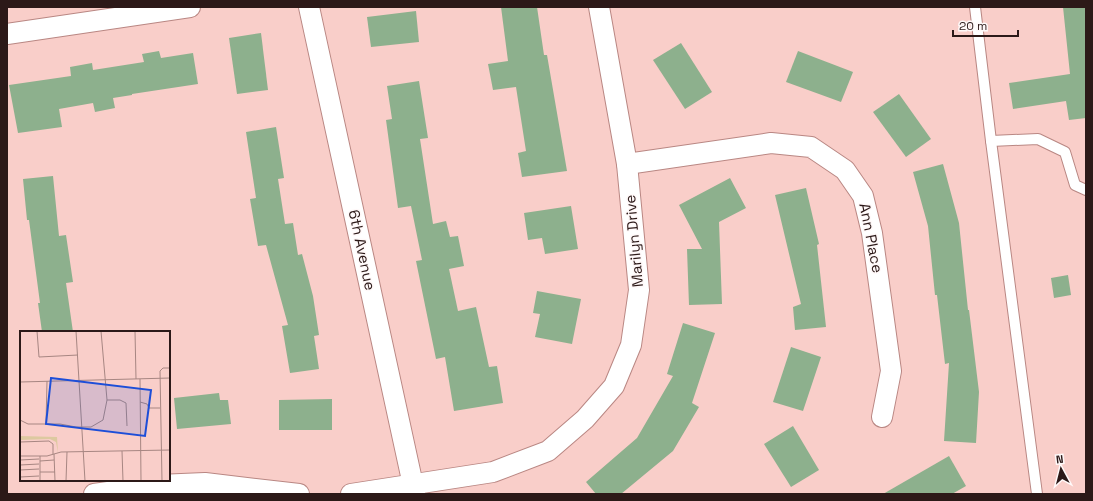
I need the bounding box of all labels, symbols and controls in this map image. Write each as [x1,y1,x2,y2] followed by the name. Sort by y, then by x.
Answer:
[953,12,1018,38] scale bar
[959,18,987,34] text: 20 m
[620,194,647,288] street label: Marilyn Drive
[855,201,888,275] street label: Ann Place
[345,208,380,292] street label: 6th Avenue
[20,331,170,481] inset map
[1041,449,1081,489] north arrow
[1055,452,1064,466] text: N

